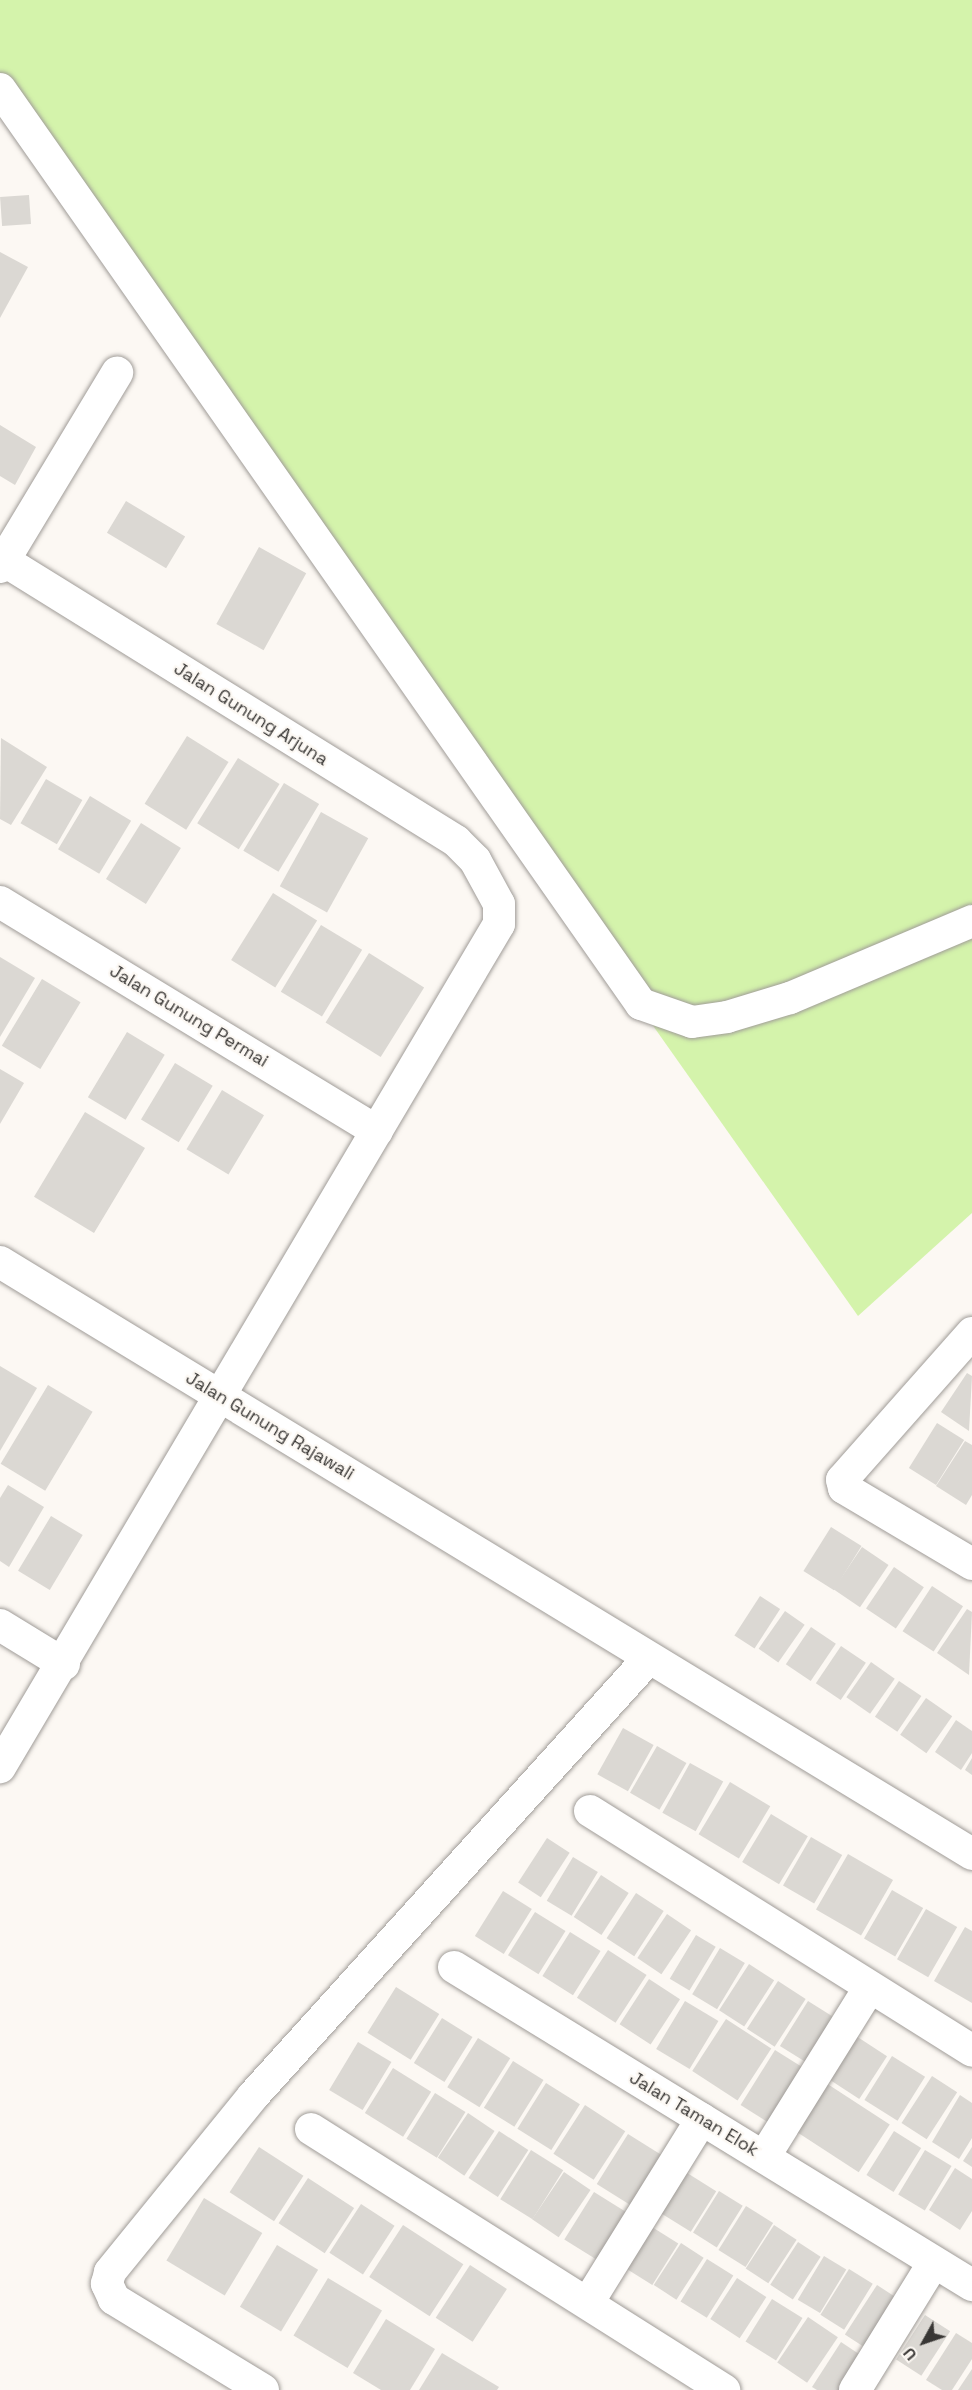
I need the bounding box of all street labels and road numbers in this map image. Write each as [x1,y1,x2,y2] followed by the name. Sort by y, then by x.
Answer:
[170,658,332,770] street label: Jalan Gunung Arjuna
[106,960,272,1072] street label: Jalan Gunung Permai
[182,1367,358,1485] street label: Jalan Gunung Rajawali
[625,2067,763,2161] street label: Jalan Taman Elok

